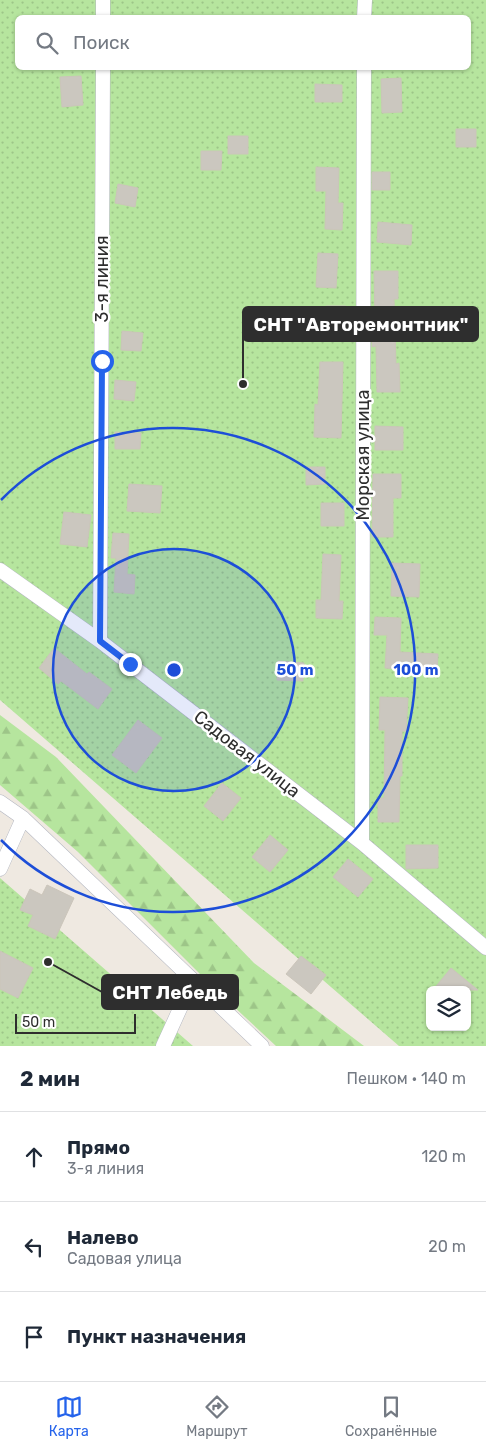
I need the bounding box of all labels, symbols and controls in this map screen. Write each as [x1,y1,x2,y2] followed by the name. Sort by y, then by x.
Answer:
[15,15,471,70] search box
[33,29,61,57] icon: search
[73,31,130,54] text: Поиск
[91,236,113,322] street label: 3-я линия
[243,307,478,341] callout: СНТ "Авторемонтник"
[254,313,468,336] text: СНТ "Авторемонтник"
[91,350,114,373] route start
[352,390,374,520] street label: Морская улица
[119,653,142,676] route end
[165,661,183,679] centre of rings
[277,661,313,679] text: 50 m
[394,661,438,679] text: 100 m
[189,706,305,802] street label: Садовая улица
[102,975,238,1009] callout: СНТ Лебедь
[112,981,228,1004] text: СНТ Лебедь
[426,986,471,1031] map controls
[426,986,471,1031] button: layers
[15,1011,136,1034] scale bar
[22,1014,55,1031] text: 50 m
[20,1066,80,1091] text: 2 мин
[347,1069,466,1088] text: Пешком · 140 m
[67,1136,130,1159] text: Прямо
[20,1143,48,1171] icon: ahead
[421,1147,466,1166] text: 120 m
[67,1159,144,1178] text: 3-я линия
[67,1226,139,1249] text: Налево
[20,1233,48,1261] icon: left
[428,1237,466,1256] text: 20 m
[67,1249,182,1268] text: Садовая улица
[20,1323,48,1351] icon: arrive
[67,1325,246,1348] text: Пункт назначения
[49,1393,89,1440] tab: Карта
[186,1393,247,1440] tab: Маршрут
[345,1393,437,1440] tab: Сохранённые

